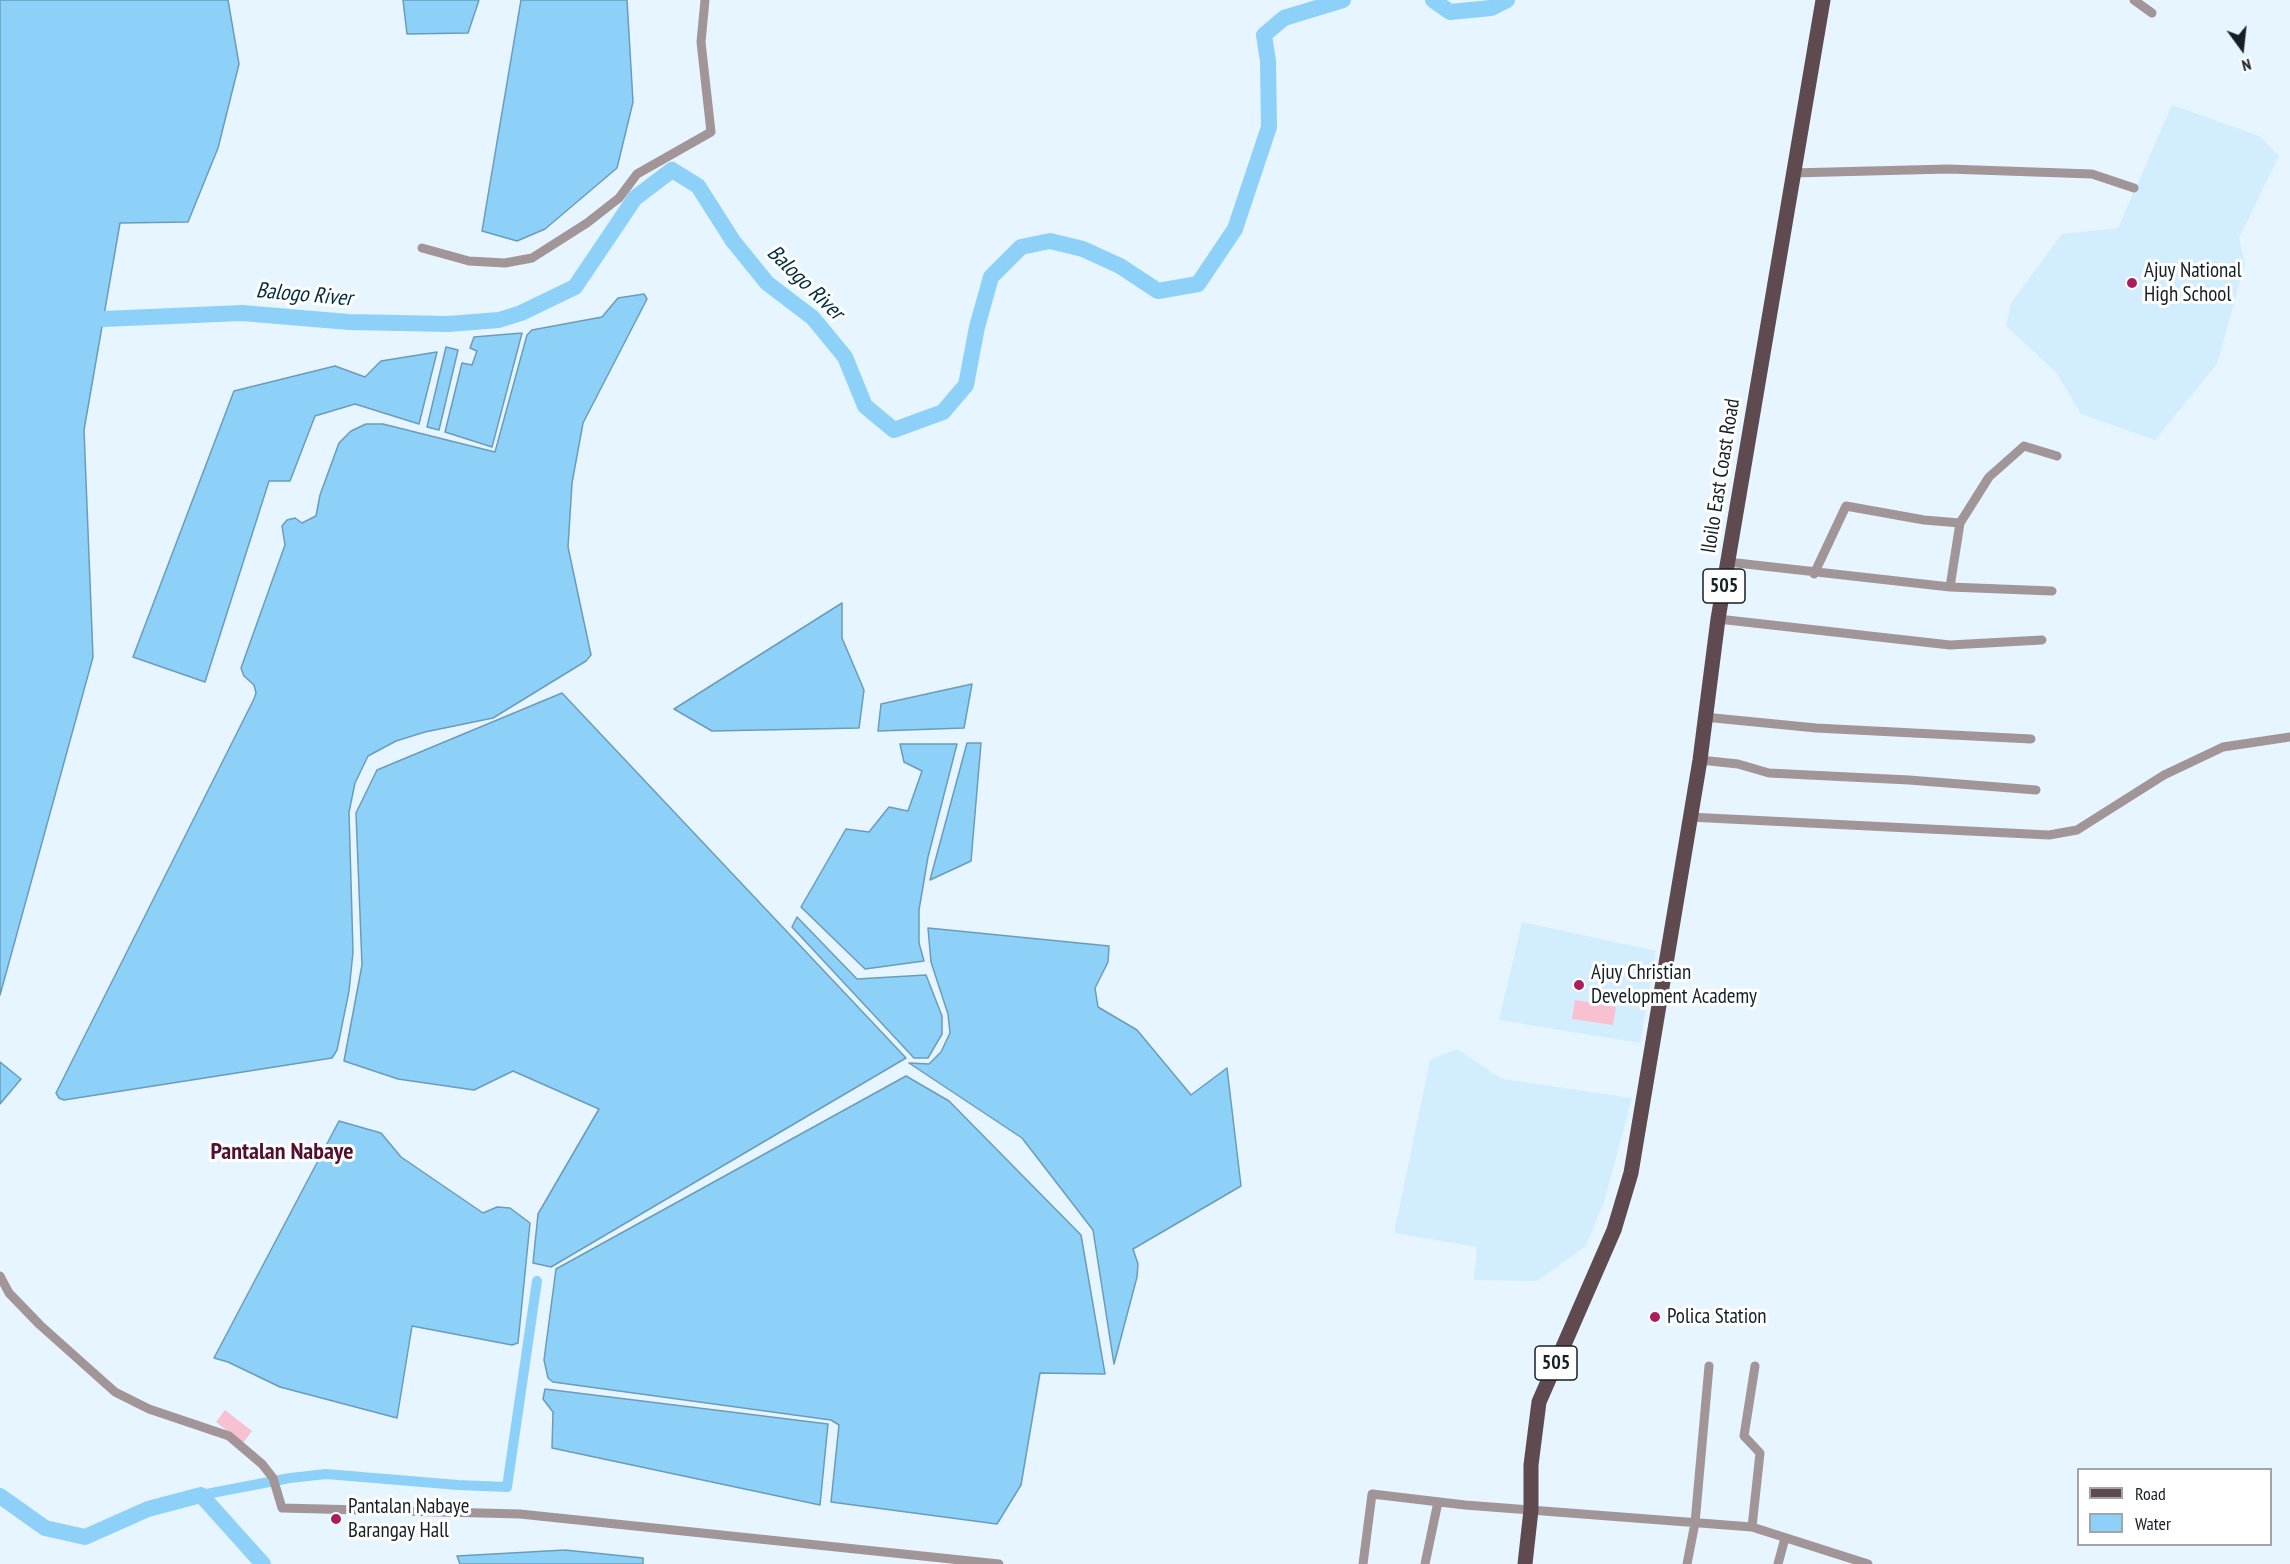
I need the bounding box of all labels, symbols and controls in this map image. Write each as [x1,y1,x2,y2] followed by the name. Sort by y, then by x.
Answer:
[2212,18,2272,78] north arrow
[2240,55,2253,76] text: N
[761,240,849,326] water label: Balogo River
[2144,258,2242,308] place label: Ajuy National High School
[2125,276,2139,290] marker: Ajuy National High School
[255,278,353,312] water label: Balogo River
[1696,397,1746,555] street label: Iloilo East Coast Road
[1703,569,1745,603] road number: 505
[1591,960,1757,1010] place label: Ajuy Christian Development Academy
[1572,978,1586,992] marker: Ajuy Christian Development Academy
[210,1138,354,1166] district label: Pantalan Nabaye
[1667,1304,1766,1330] place label: Polica Station
[1648,1310,1662,1324] marker: Polica Station
[1535,1346,1577,1380] road number: 505
[2077,1468,2272,1546] legend
[2135,1482,2166,1505] text: Road
[348,1494,469,1544] place label: Pantalan Nabaye Barangay Hall
[329,1512,343,1526] marker: Pantalan Nabaye Barangay Hall
[2135,1512,2171,1535] text: Water

